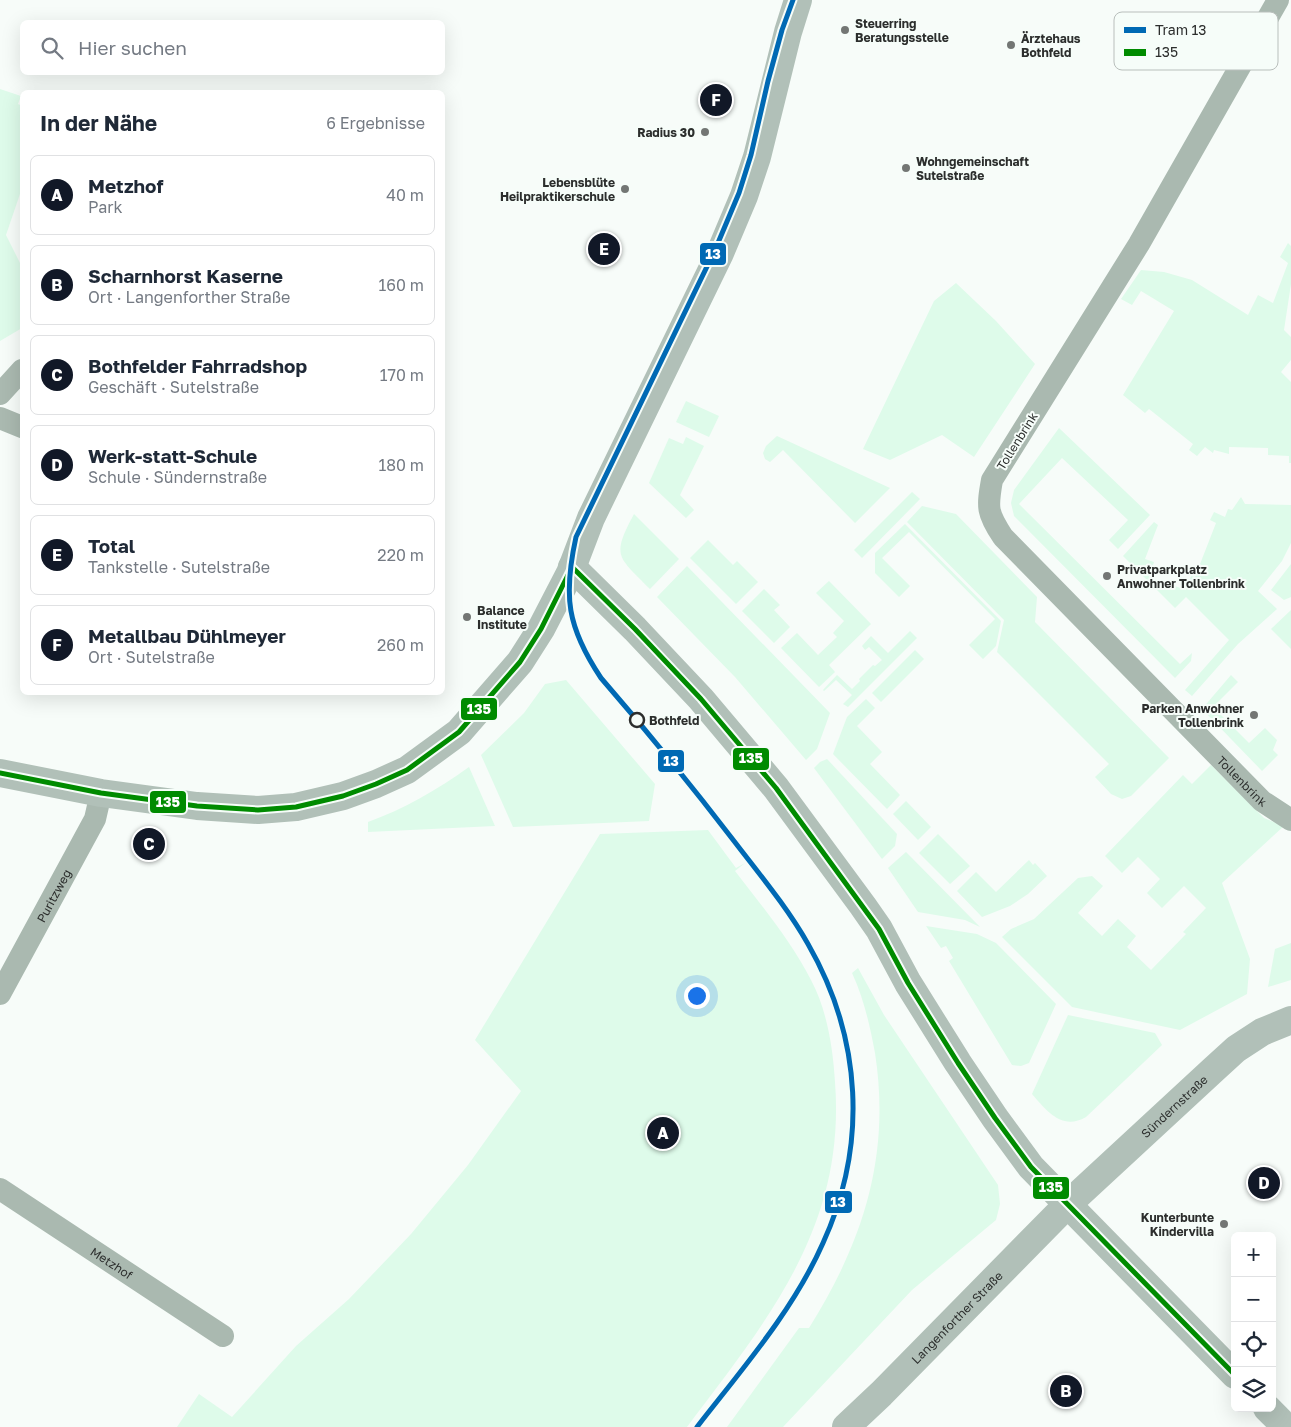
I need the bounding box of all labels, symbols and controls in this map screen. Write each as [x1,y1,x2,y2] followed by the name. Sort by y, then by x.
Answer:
[1114,12,1278,70] legend
[855,16,949,45] place label: Steuerring Beratungsstelle
[20,20,445,75] search box
[1155,21,1207,38] text: Tram 13
[839,24,851,36] marker: Steuerring Beratungsstelle
[1021,31,1081,60] place label: Ärztehaus Bothfeld
[38,34,66,62] icon: search
[78,36,187,59] text: Hier suchen
[1005,39,1017,51] marker: Ärztehaus Bothfeld
[1155,43,1178,60] text: 135
[700,81,732,119] pin: F
[40,110,157,136] text: In der Nähe
[326,113,425,133] text: 6 Ergebnisse
[637,125,695,140] place label: Radius 30
[699,126,711,138] marker: Radius 30
[916,154,1029,183] place label: Wohngemeinschaft Sutelstraße
[900,162,912,174] marker: Wohngemeinschaft Sutelstraße
[88,174,163,197] text: Metzhof
[500,175,615,204] place label: Lebensblüte Heilpraktikerschule
[619,183,631,195] marker: Lebensblüte Heilpraktikerschule
[51,185,63,205] text: A
[386,185,424,205] text: 40 m
[88,197,123,217] text: Park
[588,230,620,268] pin: E
[699,242,727,266] line badge: 13
[705,245,721,262] text: 13
[88,264,283,287] text: Scharnhorst Kaserne
[51,275,63,295] text: B
[378,275,424,295] text: 160 m
[88,287,290,307] text: Ort · Langenforther Straße
[88,354,307,377] text: Bothfelder Fahrradshop
[51,365,63,385] text: C
[380,365,424,385] text: 170 m
[88,377,259,397] text: Geschäft · Sutelstraße
[993,409,1041,472] street label: Tollenbrink
[88,444,257,467] text: Werk-statt-Schule
[51,455,63,475] text: D
[378,455,424,475] text: 180 m
[88,467,267,487] text: Schule · Sündernstraße
[88,534,135,557] text: Total
[52,545,62,565] text: E
[377,545,424,565] text: 220 m
[88,557,270,577] text: Tankstelle · Sutelstraße
[1117,562,1245,591] place label: Privatparkplatz Anwohner Tollenbrink
[1101,570,1113,582] marker: Privatparkplatz Anwohner Tollenbrink
[477,603,527,632] place label: Balance Institute
[461,611,473,623] marker: Balance Institute
[88,624,286,647] text: Metallbau Dühlmeyer
[52,635,62,655] text: F
[377,635,424,655] text: 260 m
[88,647,215,667] text: Ort · Sutelstraße
[460,697,498,721] line badge: 135
[467,700,492,717] text: 135
[1141,701,1244,730] place label: Parken Anwohner Tollenbrink
[1248,709,1260,721] marker: Parken Anwohner Tollenbrink
[629,712,645,728] marker: Bothfeld
[649,713,699,728] place label: Bothfeld
[732,747,770,771] line badge: 135
[657,749,685,773] line badge: 13
[739,749,764,766] text: 135
[663,752,679,769] text: 13
[1214,752,1270,810] street label: Tollenbrink
[149,790,187,814] line badge: 135
[156,793,181,810] text: 135
[133,825,165,863] pin: C
[33,866,74,925] street label: Puritzweg
[684,983,710,1009] your location
[1138,1072,1210,1141] street label: Sündernstraße
[647,1114,679,1152] pin: A
[1248,1164,1280,1202] pin: D
[1032,1176,1070,1200] line badge: 135
[1039,1178,1064,1195] text: 135
[824,1190,853,1214] line badge: 13
[830,1193,846,1210] text: 13
[1141,1210,1214,1239] place label: Kunterbunte Kindervilla
[1218,1218,1230,1230] marker: Kunterbunte Kindervilla
[1231,1232,1276,1412] map controls
[1231,1232,1276,1277] button: +
[88,1243,136,1282] street label: Metzhof
[908,1268,1005,1366] street label: Langenforther Straße
[1231,1277,1276,1322] button: −
[1231,1322,1276,1367] button: locate
[1231,1367,1276,1412] button: layers
[1050,1372,1082,1410] pin: B

